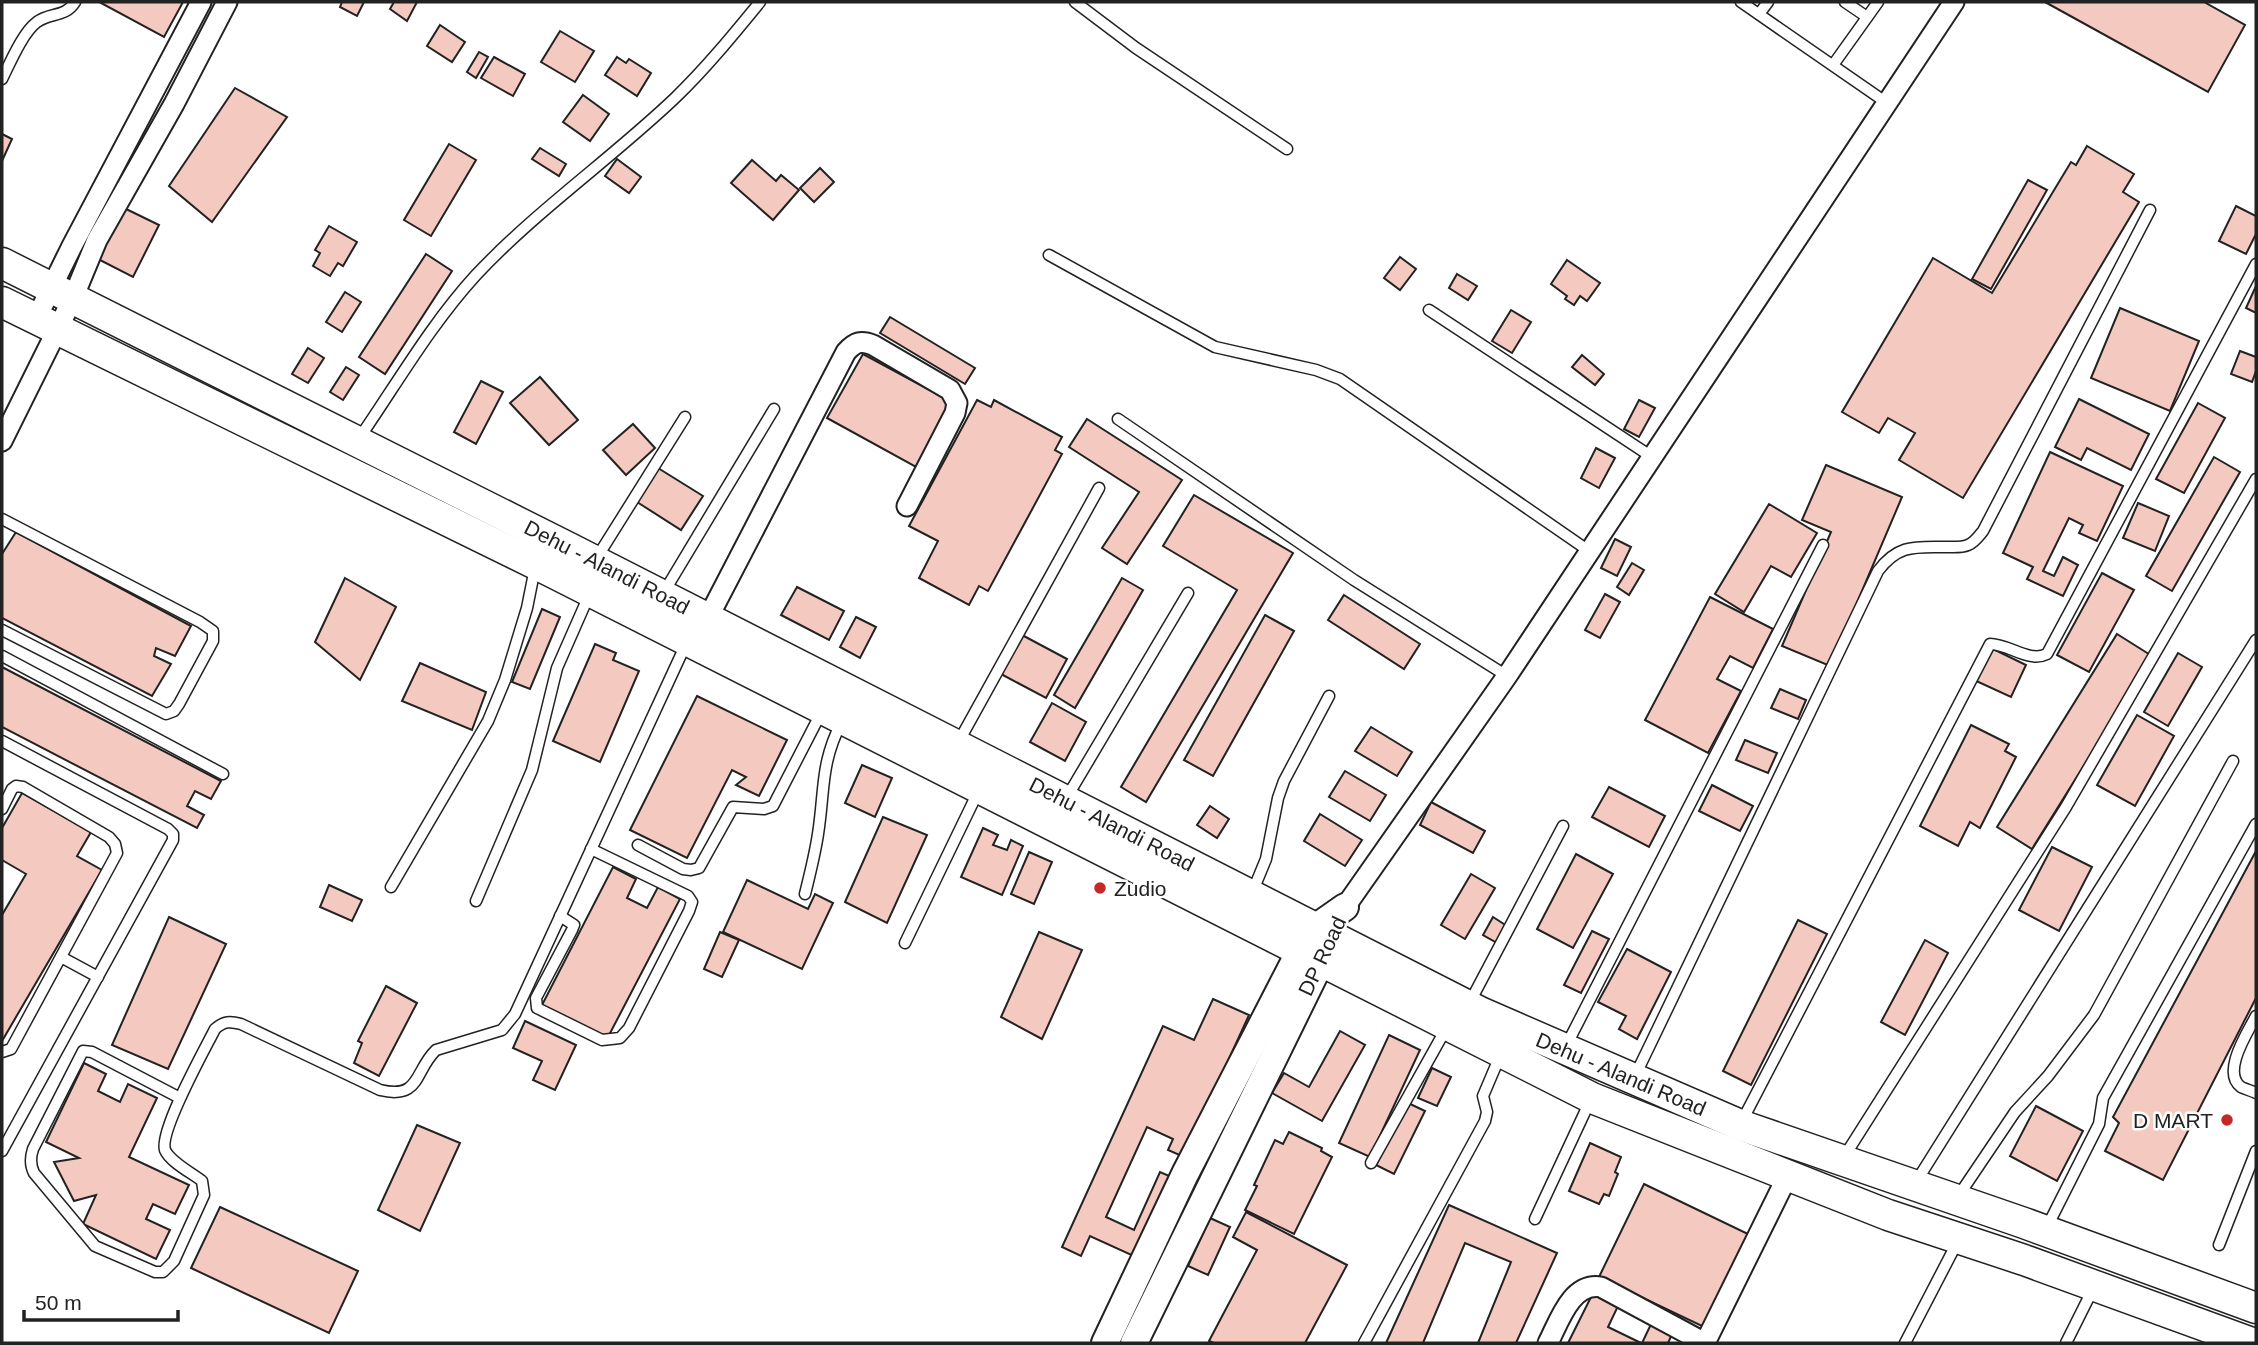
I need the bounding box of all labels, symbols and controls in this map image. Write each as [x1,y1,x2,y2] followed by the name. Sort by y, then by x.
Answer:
[521,515,693,619] street label: Dehu - Alandi Road
[1026,772,1198,876] street label: Dehu - Alandi Road
[1114,877,1167,900] place label: Zudio
[1092,880,1108,896] marker: Zudio
[1294,913,1350,999] street label: DP Road
[1533,1028,1709,1120] street label: Dehu - Alandi Road
[2133,1109,2213,1132] place label: D MART
[2219,1112,2235,1128] marker: D MART
[24,1278,178,1322] scale bar
[35,1291,82,1314] text: 50 m

